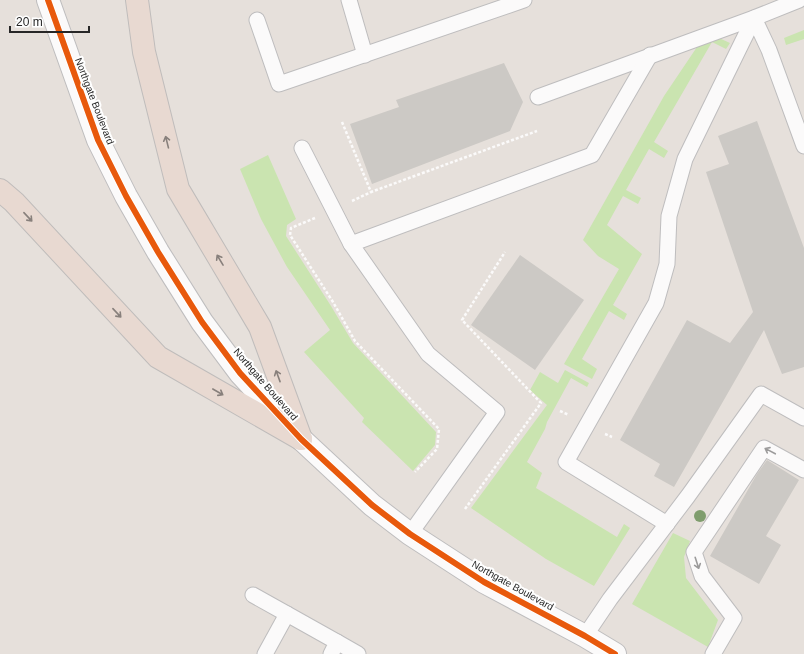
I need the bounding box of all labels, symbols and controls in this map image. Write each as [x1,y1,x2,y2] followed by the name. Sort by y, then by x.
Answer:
[10,8,89,34] scale bar
[16,15,43,29] text: 20 m
[73,56,116,146] street label: Northgate Boulevard
[163,136,170,149] one-way arrow
[23,212,33,222] one-way arrow
[216,254,224,266] one-way arrow
[112,308,121,318] one-way arrow
[231,346,300,423] street label: Northgate Boulevard
[273,370,281,382] one-way arrow
[212,388,224,396] one-way arrow
[764,447,776,454] one-way arrow
[694,557,702,569] one-way arrow
[470,558,556,612] street label: Northgate Boulevard

